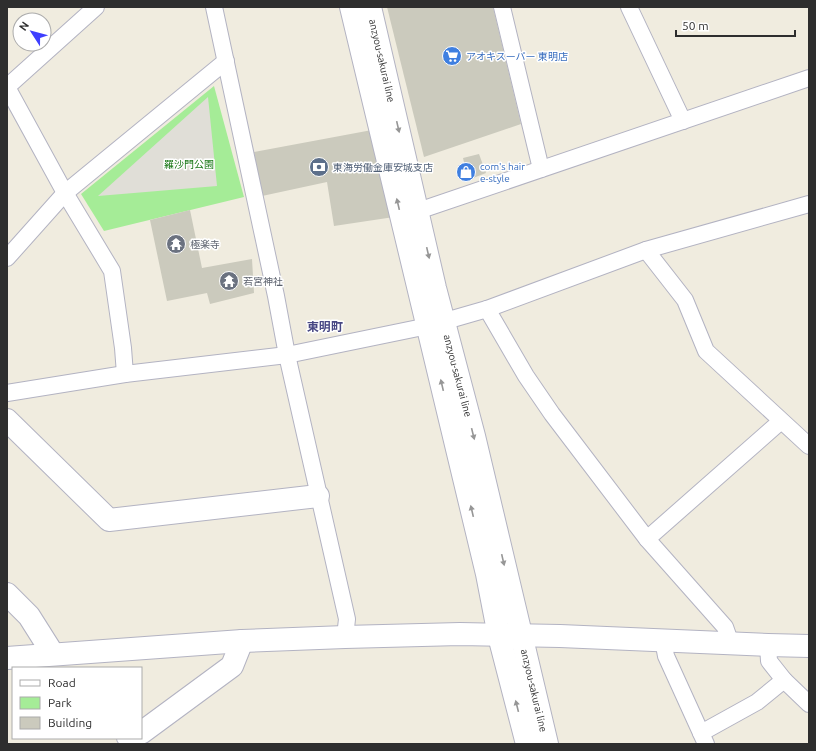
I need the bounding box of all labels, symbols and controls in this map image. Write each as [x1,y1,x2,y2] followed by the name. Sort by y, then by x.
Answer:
[12,12,52,52] north arrow
[676,12,795,38] scale bar
[367,18,397,103] street label: anzyou-sakurai line
[17,19,31,33] text: N
[682,19,709,32] text: 50 m
[441,45,463,67] supermarket icon: アオキスーパー 東明店
[466,51,568,62] place label: アオキスーパー 東明店
[396,121,402,133] one-way arrow
[308,156,330,178] bank icon: 東海労働金庫安城支店
[164,159,214,170] park label: 羅沙門公園
[455,161,477,183] shop icon: com's hair e-style
[480,161,525,184] place label: com's hair e-style
[333,162,433,173] place label: 東海労働金庫安城支店
[395,198,401,210] one-way arrow
[165,233,187,255] temple icon: 極楽寺
[190,239,220,250] place label: 極楽寺
[425,247,431,260] one-way arrow
[218,270,240,292] temple icon: 若宮神社
[243,276,283,287] place label: 若宮神社
[307,320,343,333] district label: 東明町
[441,333,474,418] street label: anzyou-sakurai line
[439,379,445,391] one-way arrow
[471,427,477,440] one-way arrow
[469,505,475,517] one-way arrow
[501,554,507,566] one-way arrow
[519,648,549,733] street label: anzyou-sakurai line
[12,667,142,739] legend
[48,676,76,689] text: Road
[48,696,72,709] text: Park
[514,700,520,712] one-way arrow
[48,716,92,729] text: Building

